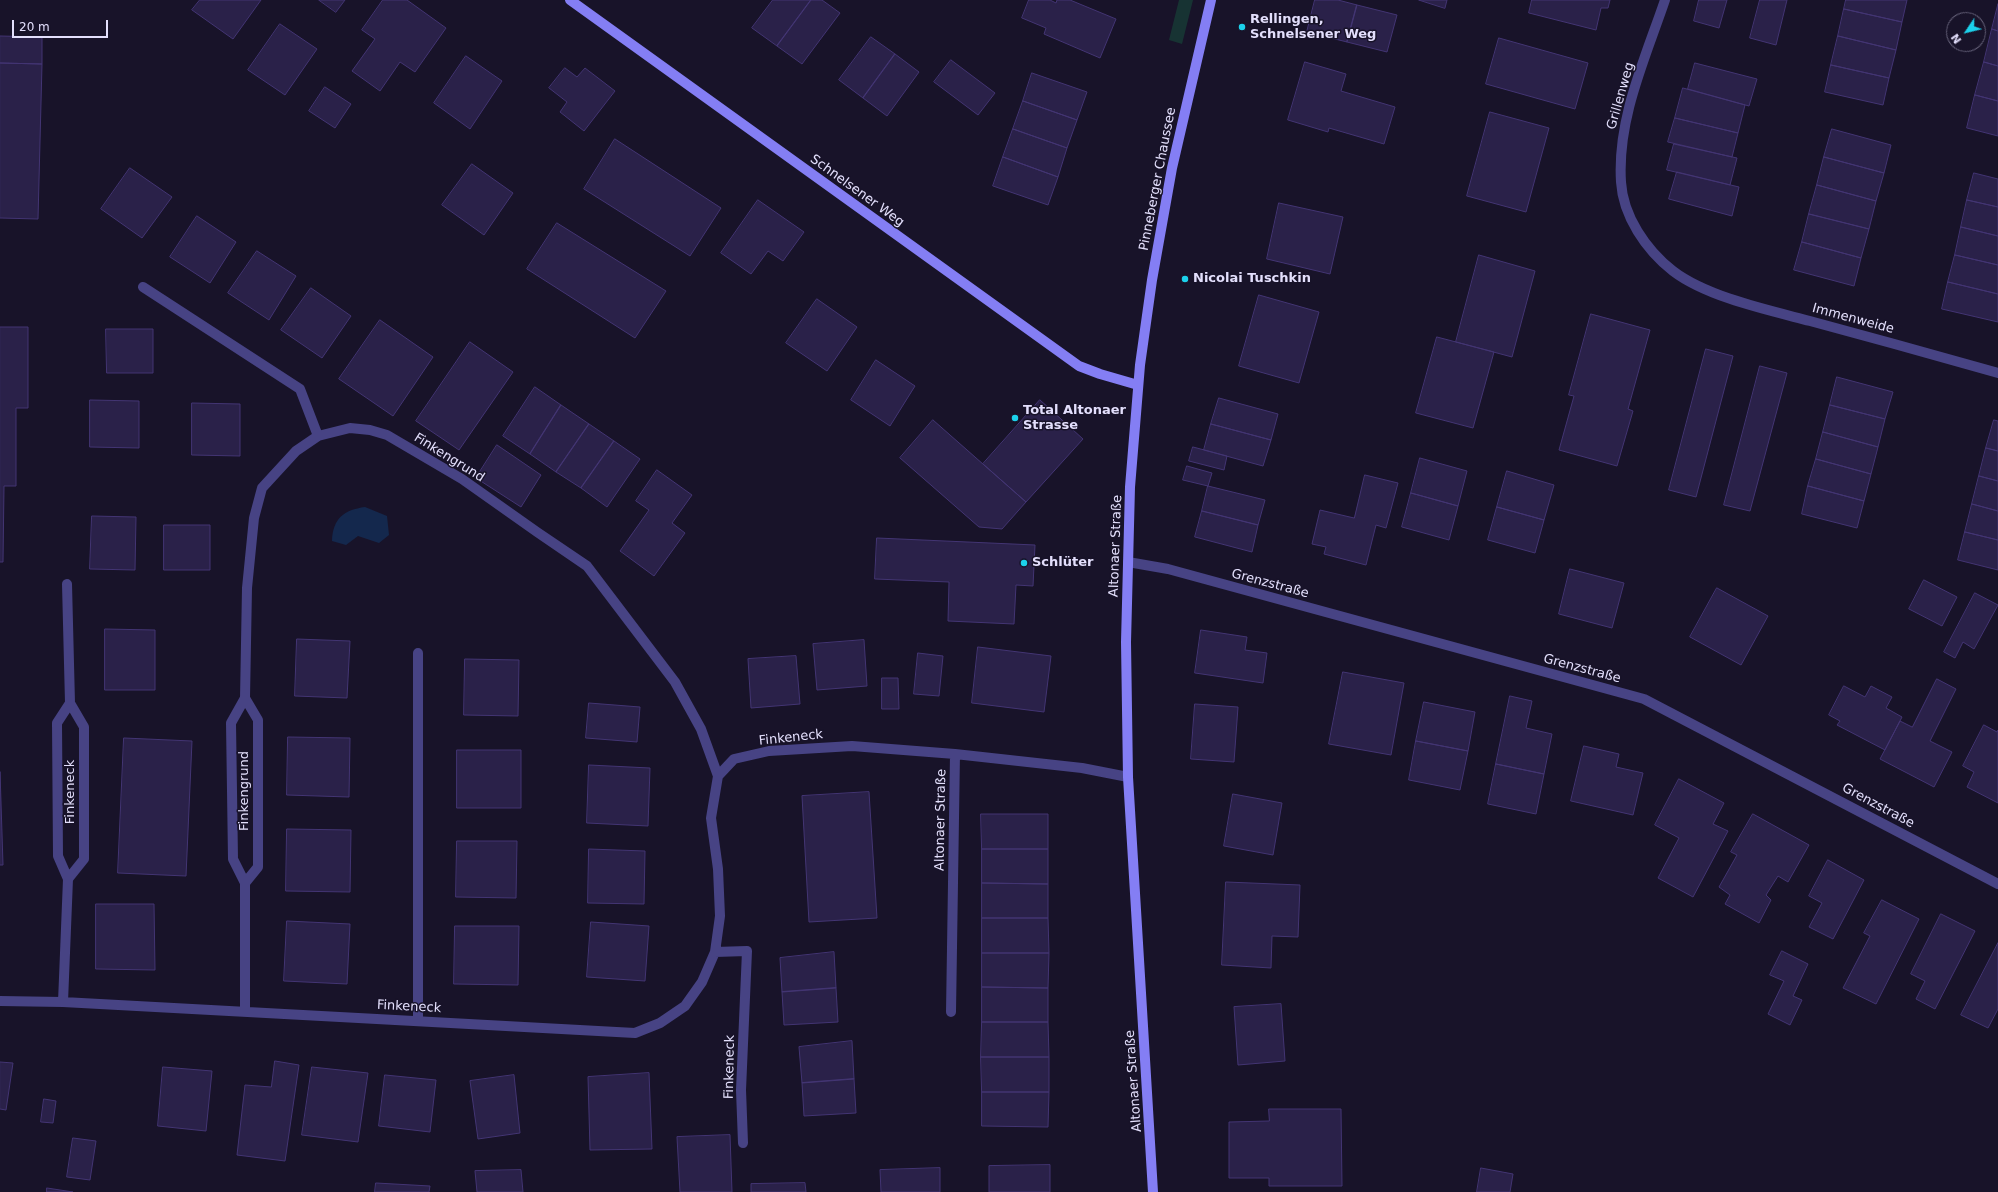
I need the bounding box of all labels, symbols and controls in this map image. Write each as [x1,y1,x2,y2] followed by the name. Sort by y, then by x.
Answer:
[14,12,110,38] scale bar
[1250,12,1376,43] place label: Rellingen, Schnelsener Weg
[1946,12,1986,52] north arrow
[19,20,50,34] text: 20 m
[1237,22,1247,32] marker: Rellingen, Schnelsener Weg
[1949,31,1965,46] text: N
[1604,61,1638,131] street label: Grillenweg
[1136,106,1180,252] street label: Pinneberger Chaussee
[807,152,907,230] street label: Schnelsener Weg
[1193,271,1311,287] place label: Nicolai Tuschkin
[1180,274,1190,284] marker: Nicolai Tuschkin
[1810,301,1896,337] street label: Immenweide
[1023,403,1126,434] place label: Total Altonaer Strasse
[1010,413,1020,423] marker: Total Altonaer Strasse
[411,430,487,486] street label: Finkengrund
[1106,495,1126,597] street label: Altonaer Straße
[1032,555,1093,571] place label: Schlüter
[1019,558,1029,568] marker: Schlüter
[1230,566,1310,602] street label: Grenzstraße
[1542,651,1622,687] street label: Grenzstraße
[758,727,824,749] street label: Finkeneck
[237,751,253,831] street label: Finkengrund
[63,760,79,824] street label: Finkeneck
[932,769,950,871] street label: Altonaer Straße
[1839,780,1917,832] street label: Grenzstraße
[376,998,442,1016] street label: Finkeneck
[1123,1030,1145,1132] street label: Altonaer Straße
[722,1035,738,1099] street label: Finkeneck

